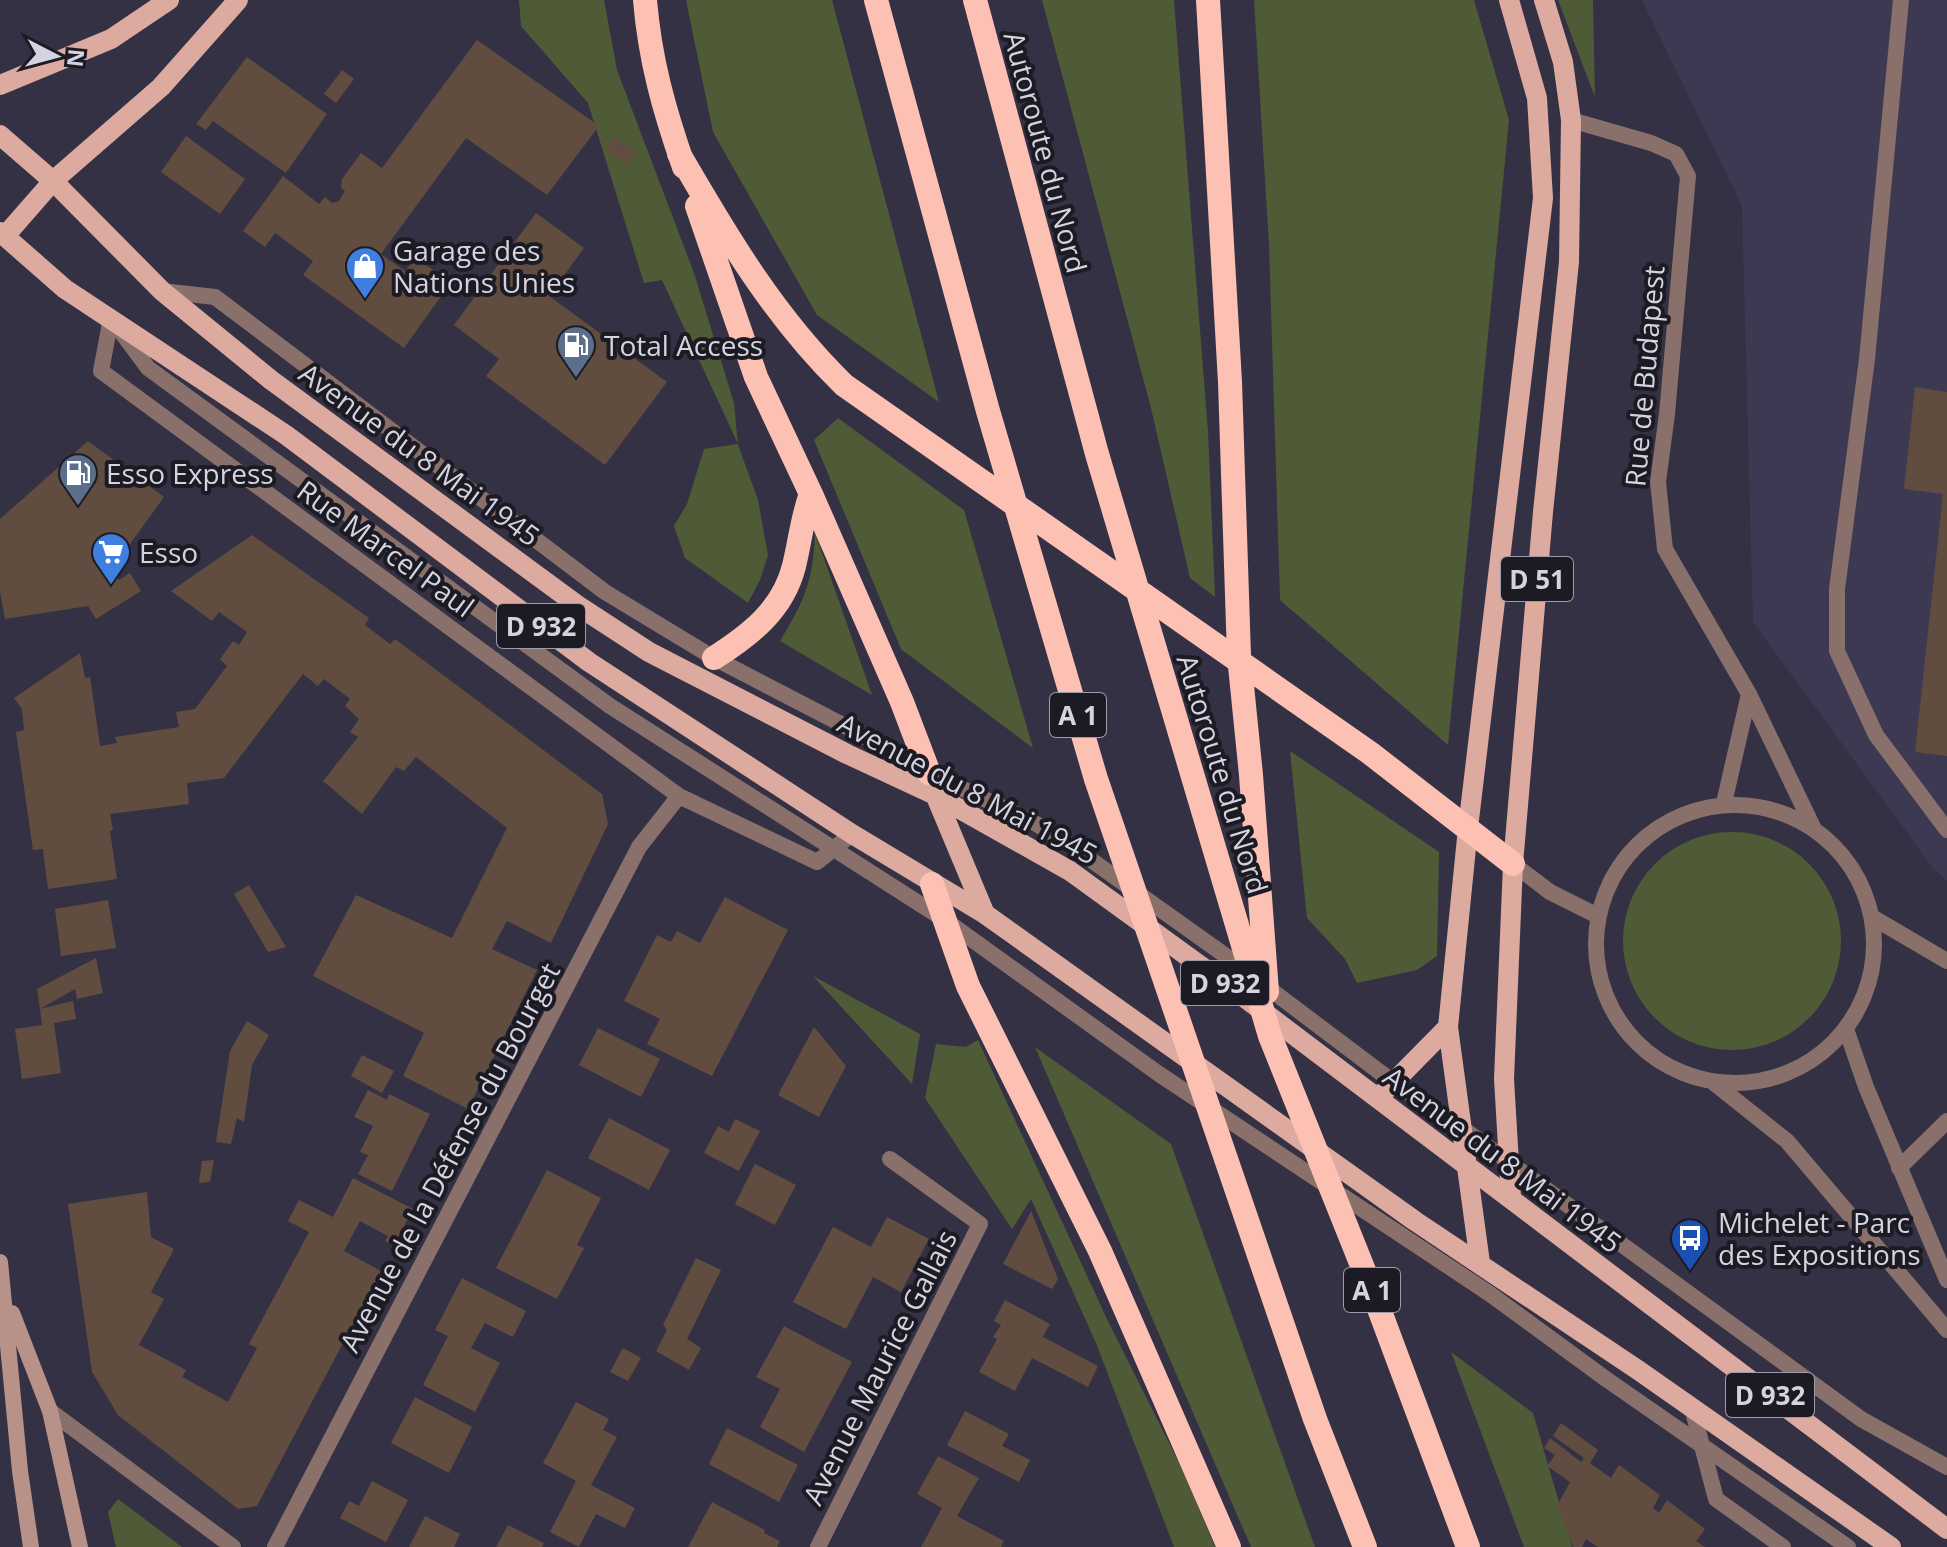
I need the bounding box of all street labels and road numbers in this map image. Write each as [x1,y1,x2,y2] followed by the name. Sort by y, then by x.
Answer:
[996,27,1096,277] street label: Autoroute du Nord
[1615,264,1673,488] street label: Rue de Budapest
[292,354,548,554] street label: Avenue du 8 Mai 1945
[290,471,482,625] street label: Rue Marcel Paul
[1501,557,1573,601] road number: D 51
[497,604,585,648] road number: D 932
[1169,650,1277,898] street label: Autoroute du Nord
[1050,693,1106,737] road number: A 1
[832,703,1104,873] street label: Avenue du 8 Mai 1945
[330,956,568,1358] street label: Avenue de la Défense du Bourget
[1181,961,1269,1005] road number: D 932
[1376,1057,1630,1261] street label: Avenue du 8 Mai 1945
[793,1223,965,1511] street label: Avenue Maurice Gallais
[1344,1268,1400,1312] road number: A 1
[1726,1373,1814,1417] road number: D 932

